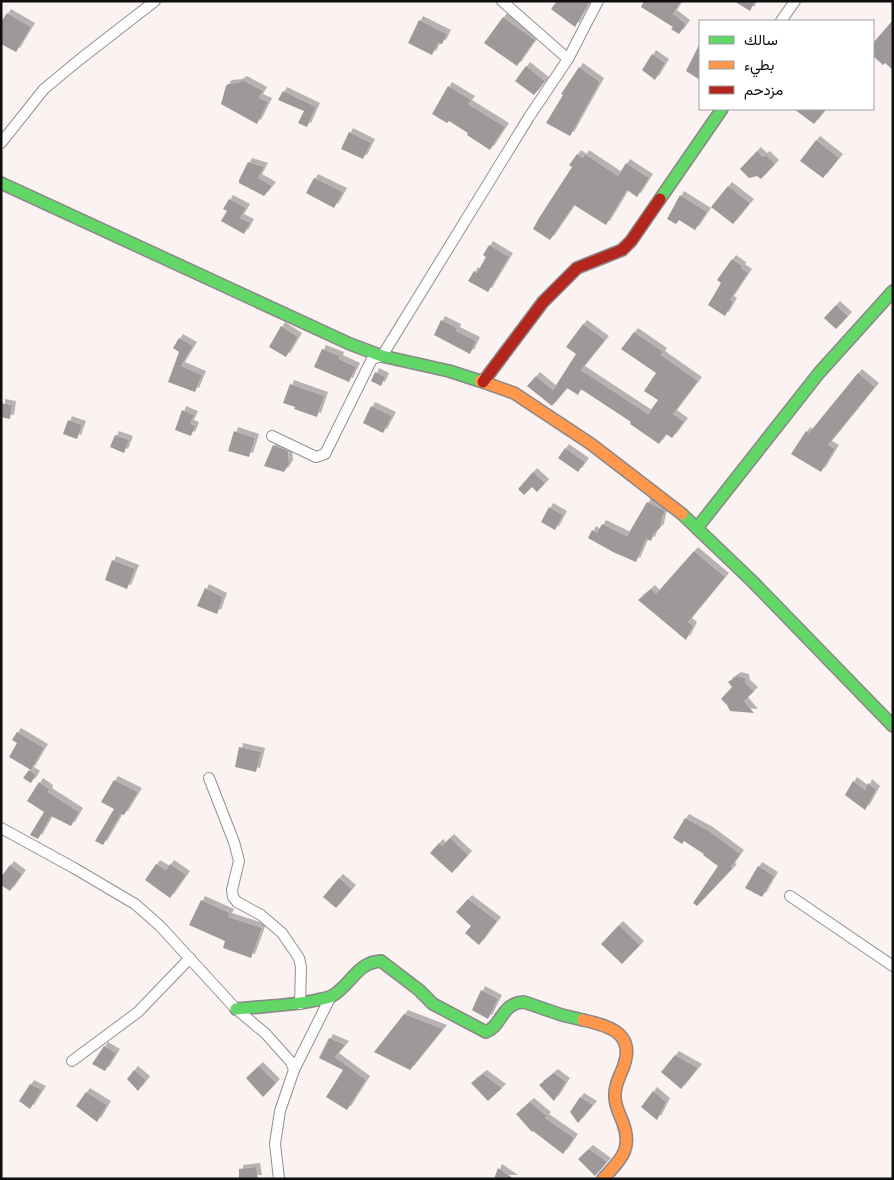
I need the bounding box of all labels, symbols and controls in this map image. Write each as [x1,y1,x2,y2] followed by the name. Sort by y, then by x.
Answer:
[699,20,874,110] legend
[744,29,778,49] text: سالك
[744,54,774,78] text: بطيء
[744,79,783,100] text: مزدحم

